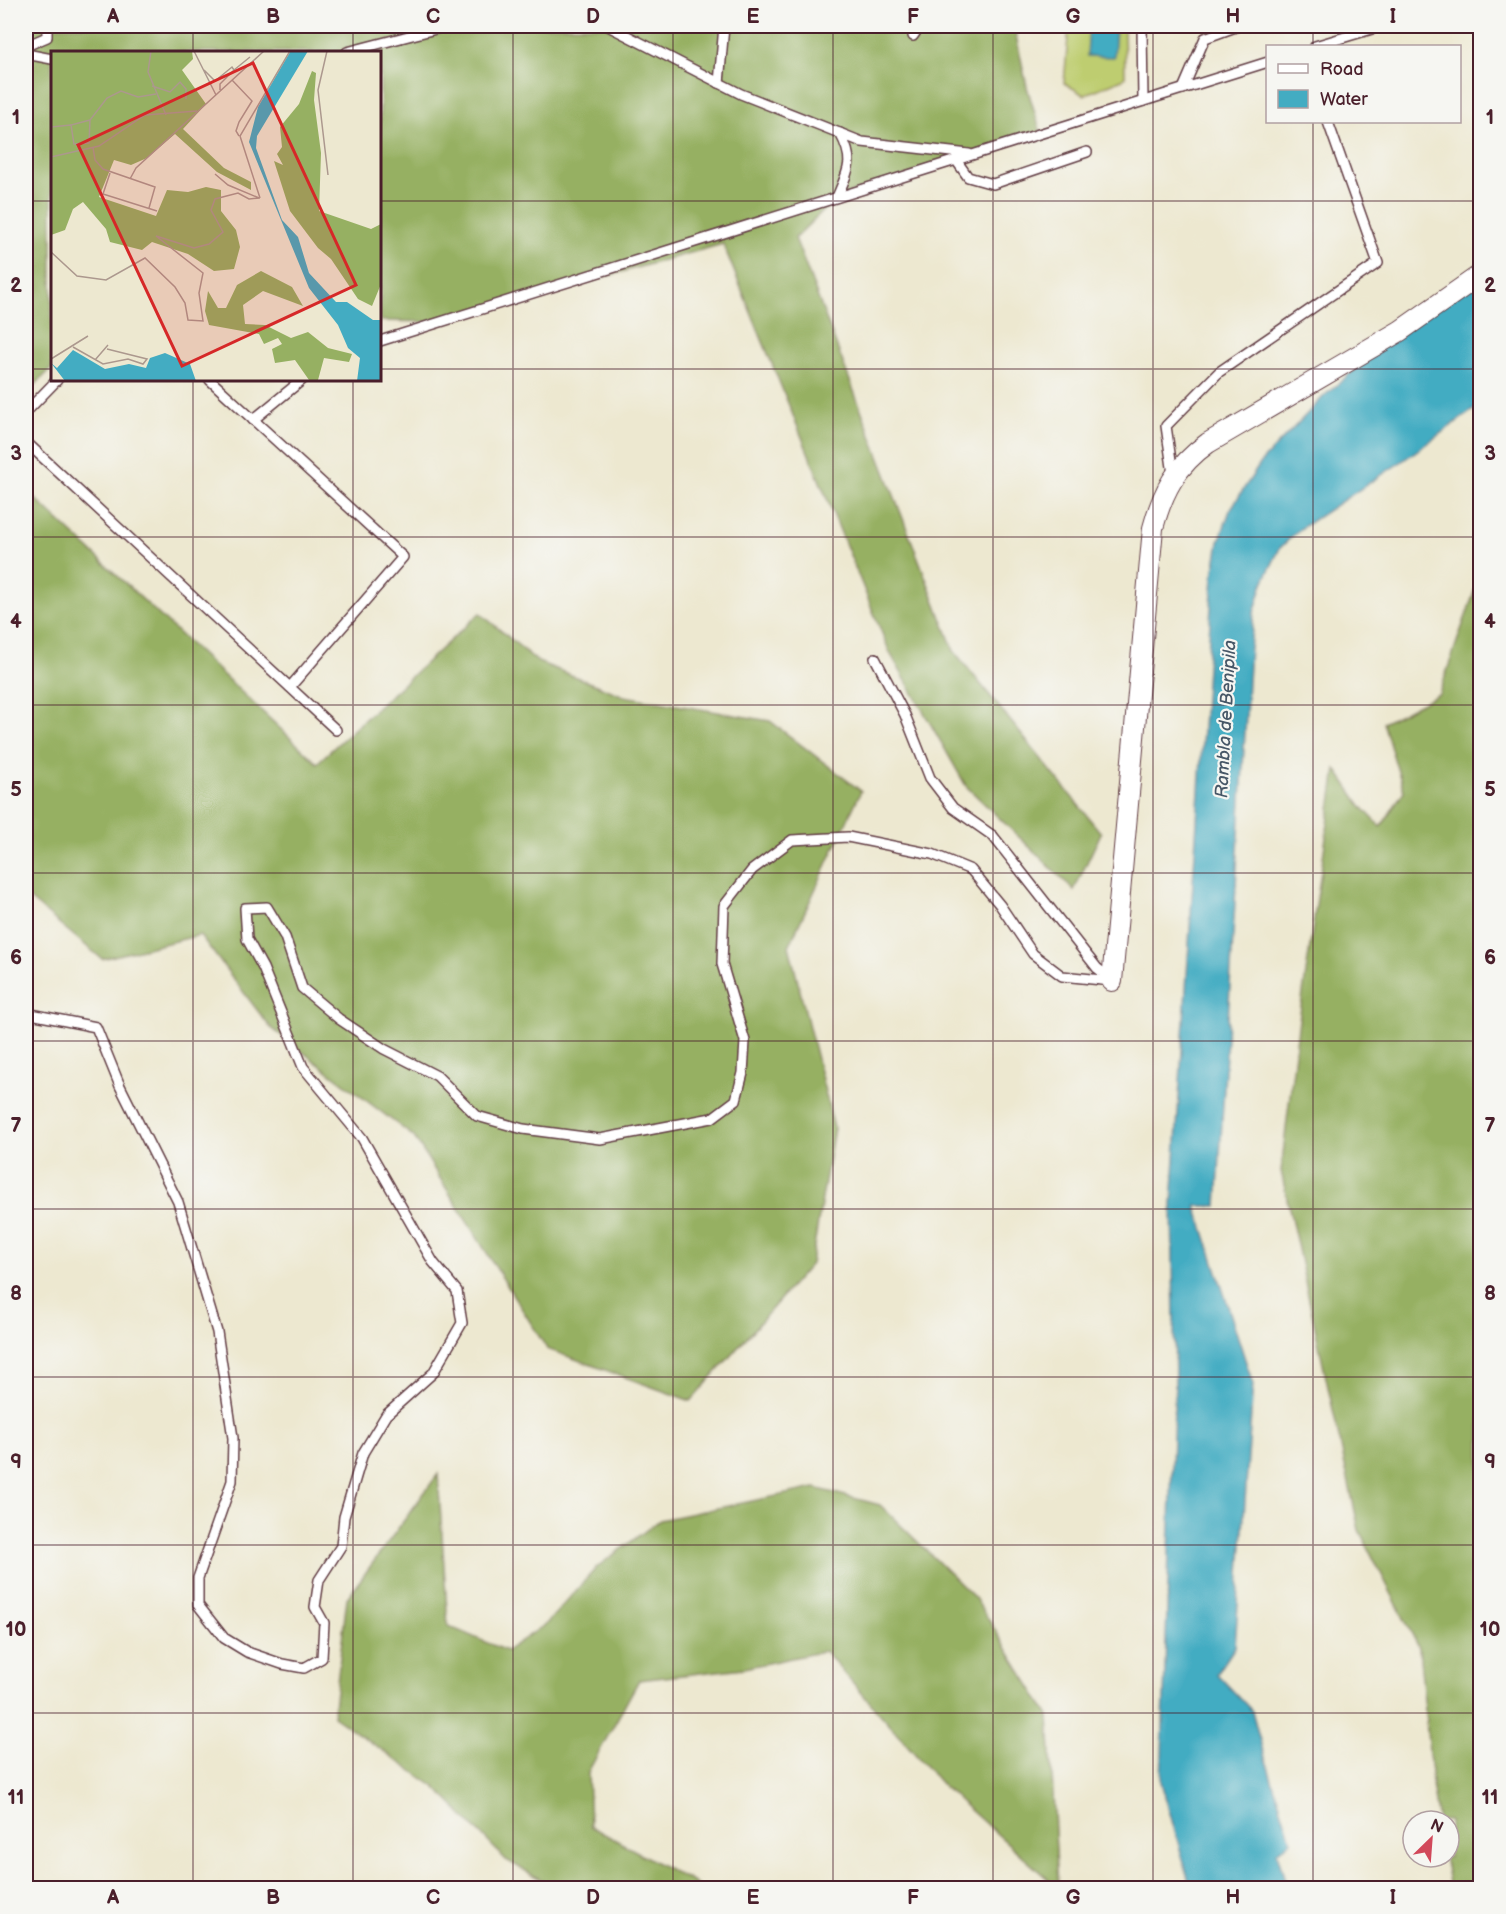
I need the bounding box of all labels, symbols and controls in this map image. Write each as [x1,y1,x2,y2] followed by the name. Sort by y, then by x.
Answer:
[106,5,120,29] text: A
[266,5,280,29] text: B
[426,5,440,29] text: C
[586,5,600,29] text: D
[747,5,760,29] text: E
[907,5,919,29] text: F
[1066,5,1081,29] text: G
[1226,5,1240,29] text: H
[1390,5,1396,29] text: I
[1266,45,1461,123] legend
[51,51,381,381] inset map
[1320,59,1364,80] text: Road
[1320,89,1368,110] text: Water
[12,106,20,130] text: 1
[1486,106,1494,130] text: 1
[10,274,22,298] text: 2
[1484,274,1496,298] text: 2
[10,442,22,466] text: 3
[1484,442,1496,466] text: 3
[10,610,22,634] text: 4
[1484,610,1496,634] text: 4
[1211,639,1241,799] water label: Rambla de Benipila
[10,778,22,802] text: 5
[1484,778,1496,802] text: 5
[10,946,22,970] text: 6
[1484,946,1496,970] text: 6
[10,1114,22,1138] text: 7
[1484,1114,1496,1138] text: 7
[10,1282,22,1306] text: 8
[1484,1282,1496,1306] text: 8
[10,1450,22,1474] text: 9
[1484,1450,1496,1474] text: 9
[6,1618,26,1642] text: 10
[1480,1618,1500,1642] text: 10
[8,1786,24,1810] text: 11
[1482,1786,1498,1810] text: 11
[1401,1809,1461,1869] north arrow
[1427,1816,1446,1838] text: N
[106,1886,120,1910] text: A
[266,1886,280,1910] text: B
[426,1886,440,1910] text: C
[586,1886,600,1910] text: D
[747,1886,760,1910] text: E
[907,1886,919,1910] text: F
[1066,1886,1081,1910] text: G
[1226,1886,1240,1910] text: H
[1390,1886,1396,1910] text: I

